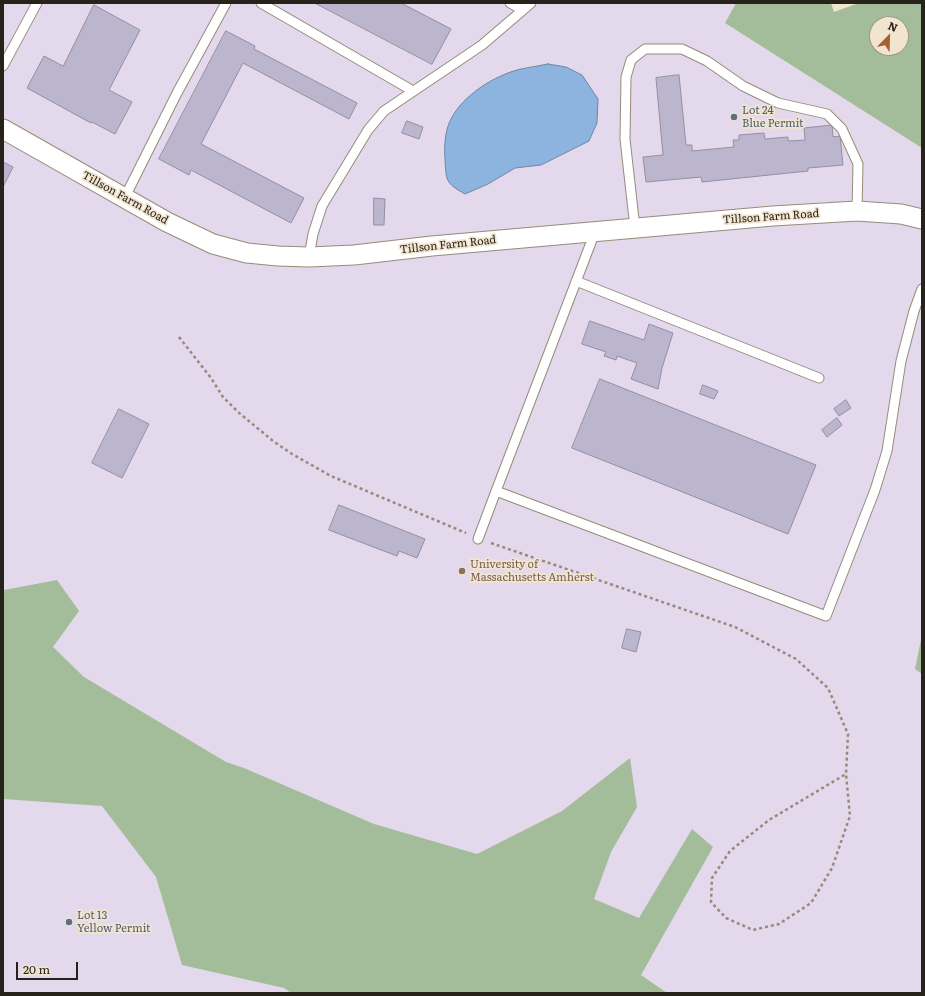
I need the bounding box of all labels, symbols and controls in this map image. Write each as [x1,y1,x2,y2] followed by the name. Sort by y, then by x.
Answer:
[869,16,909,56] north arrow
[886,17,901,35] text: N
[742,104,804,130] place label: Lot 24 Blue Permit
[729,112,739,122] marker: Lot 24 Blue Permit
[79,169,171,227] street label: Tillson Farm Road
[722,207,820,227] street label: Tillson Farm Road
[399,233,497,257] street label: Tillson Farm Road
[470,558,594,584] place label: University of Massachusetts Amherst
[457,566,467,576] marker: University of Massachusetts Amherst
[77,909,151,935] place label: Lot 13 Yellow Permit
[64,917,74,927] marker: Lot 13 Yellow Permit
[18,954,80,980] scale bar
[23,960,50,978] text: 20 m

